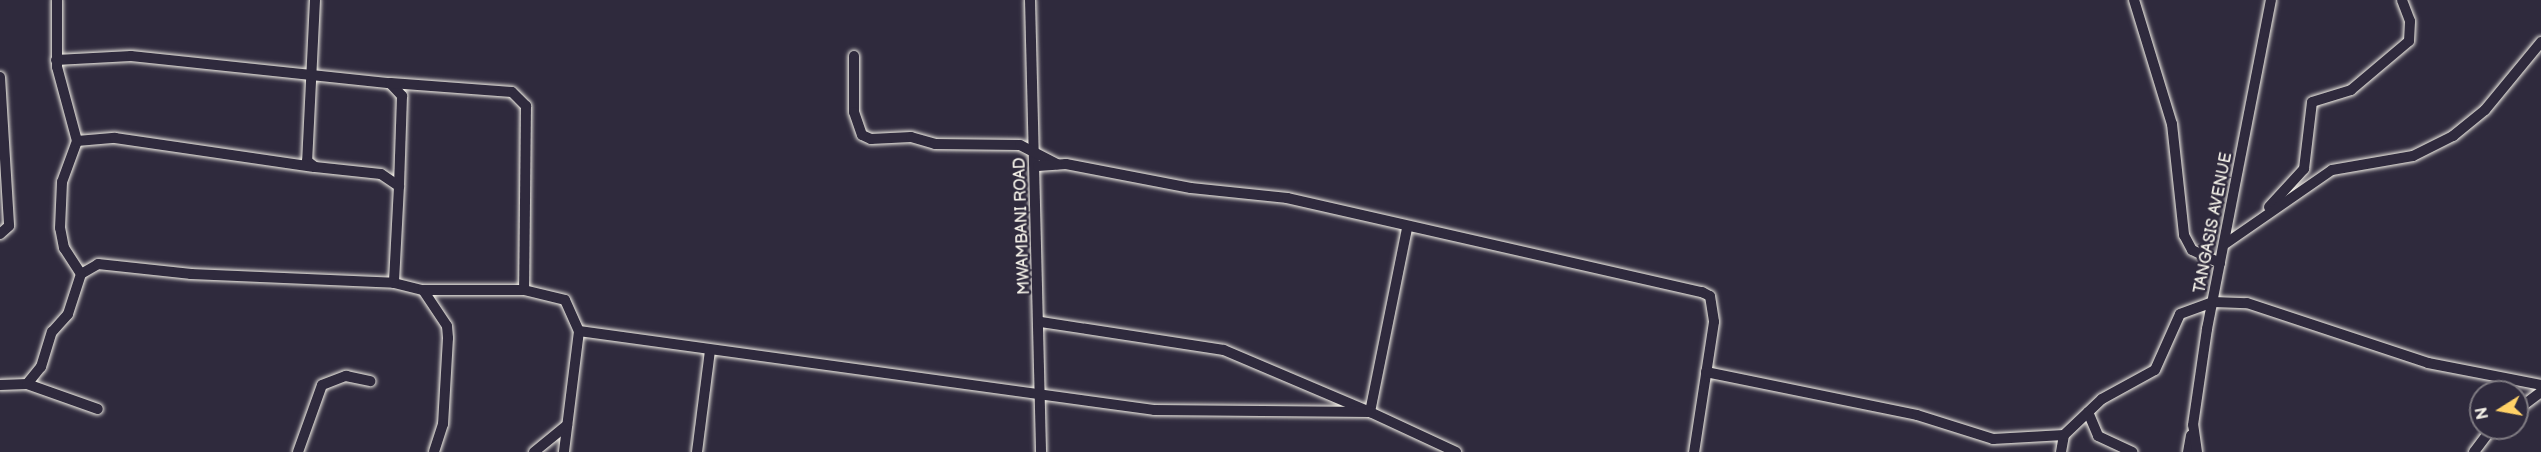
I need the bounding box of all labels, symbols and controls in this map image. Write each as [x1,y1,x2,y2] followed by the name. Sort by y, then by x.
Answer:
[2191,151,2237,295] street label: TANGASIS AVENUE
[1011,157,1035,295] street label: MWAMBANI ROAD
[2469,380,2529,440] north arrow
[2472,405,2493,421] text: N

